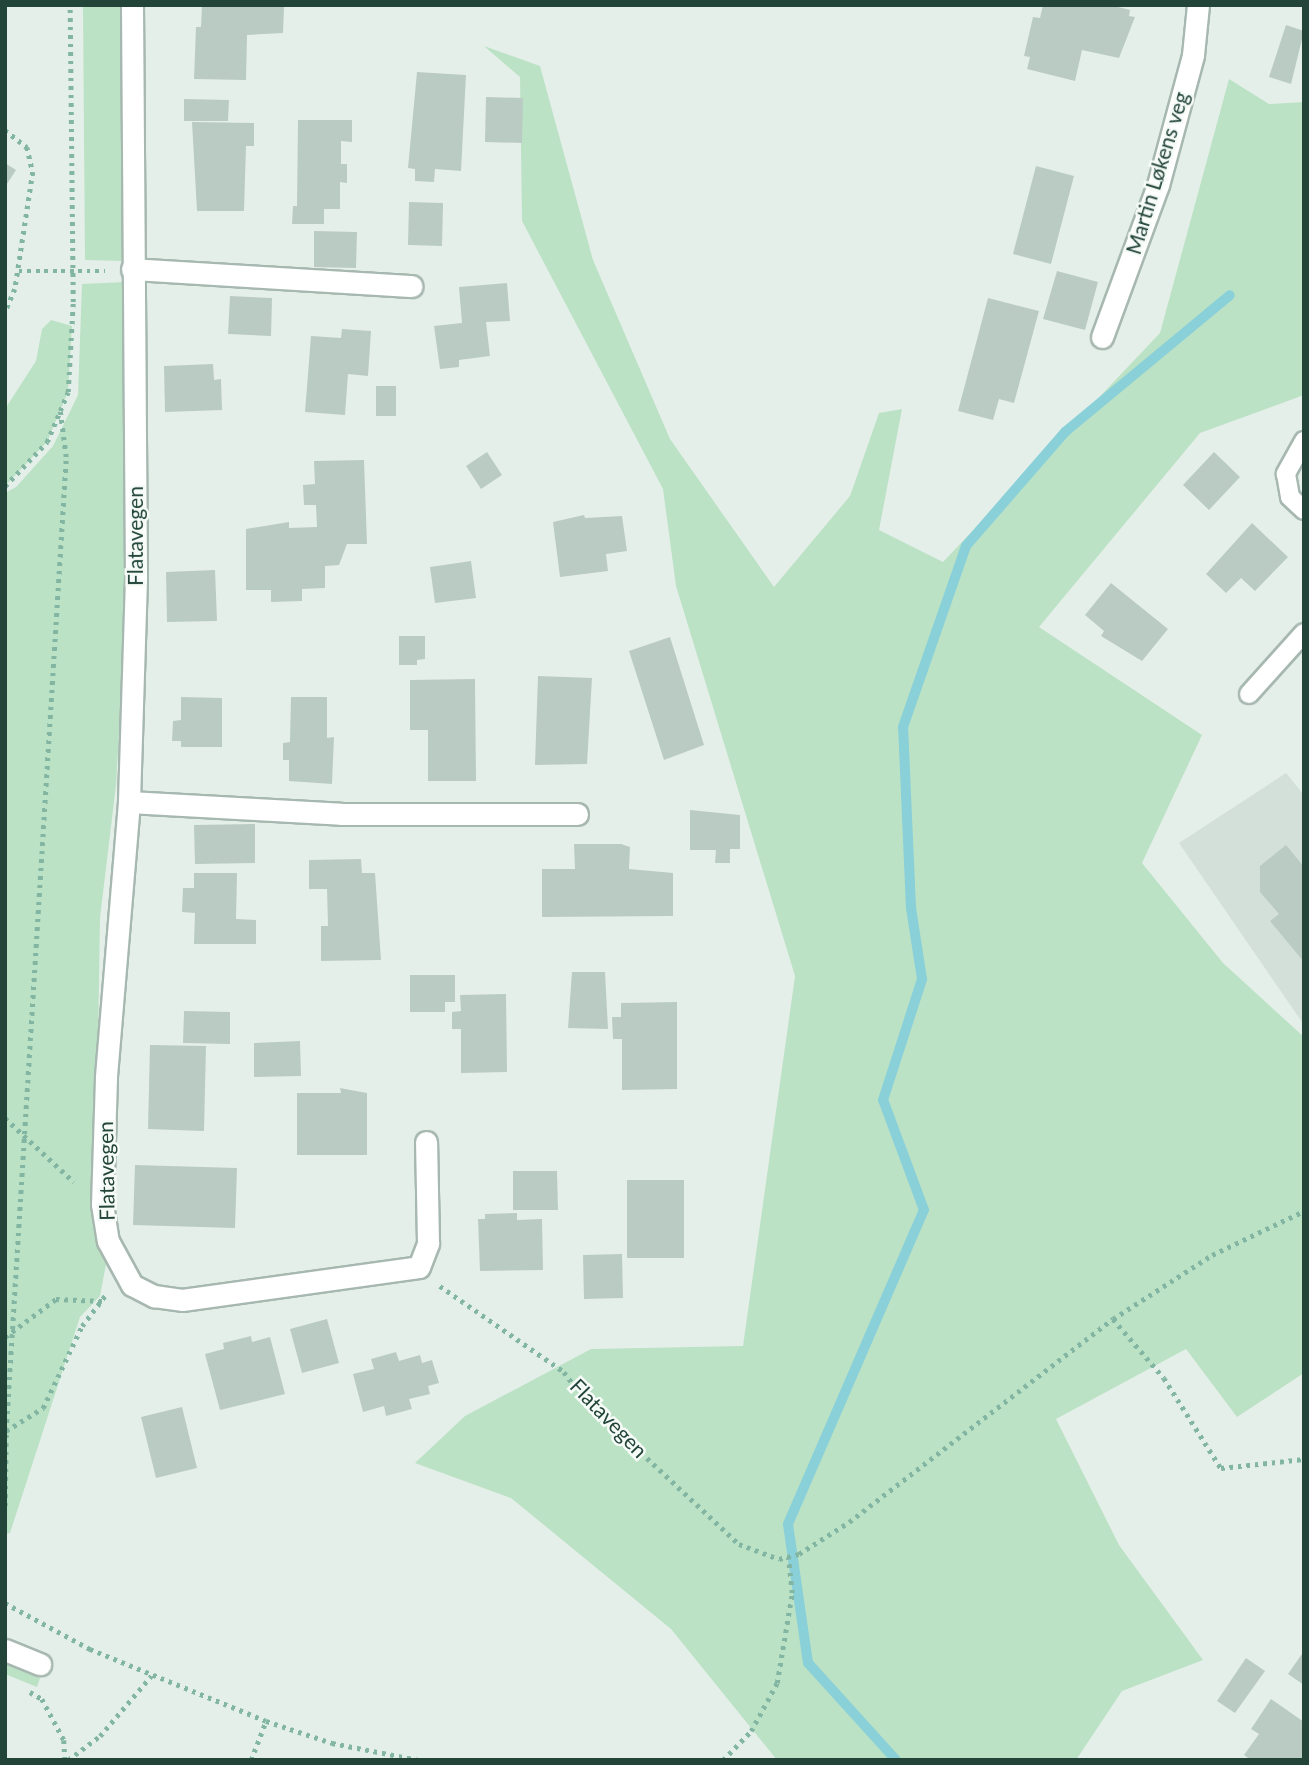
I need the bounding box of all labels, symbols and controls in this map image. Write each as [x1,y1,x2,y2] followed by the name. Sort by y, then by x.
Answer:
[1120,88,1194,258] street label: Martin Løkens veg
[122,486,148,586] street label: Flatavegen
[93,1121,119,1221] street label: Flatavegen
[565,1373,653,1463] street label: Flatavegen

